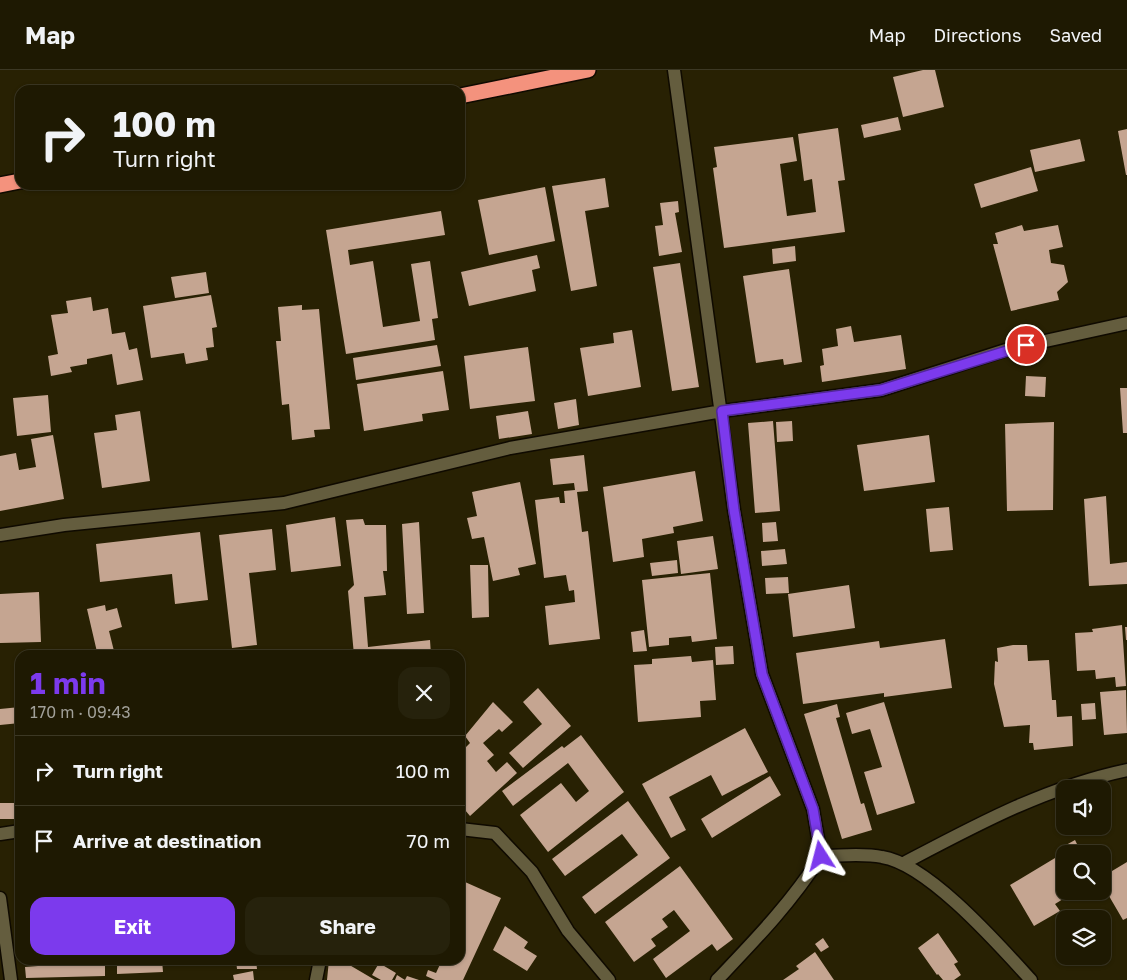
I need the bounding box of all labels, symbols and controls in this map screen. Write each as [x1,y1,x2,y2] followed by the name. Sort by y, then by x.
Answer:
[25,20,75,49] text: Map
[869,24,905,46] text: Map
[933,24,1021,46] text: Directions
[1049,24,1102,46] text: Saved
[113,103,216,145] text: 100 m
[30,105,95,170] icon: right
[113,145,216,172] text: Turn right
[1005,324,1047,366] pin
[1012,331,1040,359] icon: arrive
[30,665,106,701] text: 1 min
[398,667,450,719] button: close
[30,702,131,722] text: 170 m · 09:43
[30,757,58,785] icon: right
[73,759,163,782] text: Turn right
[396,759,450,782] text: 100 m
[1056,780,1111,965] map controls
[1056,780,1111,835] button: sound
[30,827,58,855] icon: arrive
[73,829,261,852] text: Arrive at destination
[407,829,450,852] text: 70 m
[794,829,846,881] position arrow
[1056,845,1111,900] button: search
[30,897,235,955] button: Exit
[245,897,450,955] button: Share
[1056,910,1111,965] button: layers

